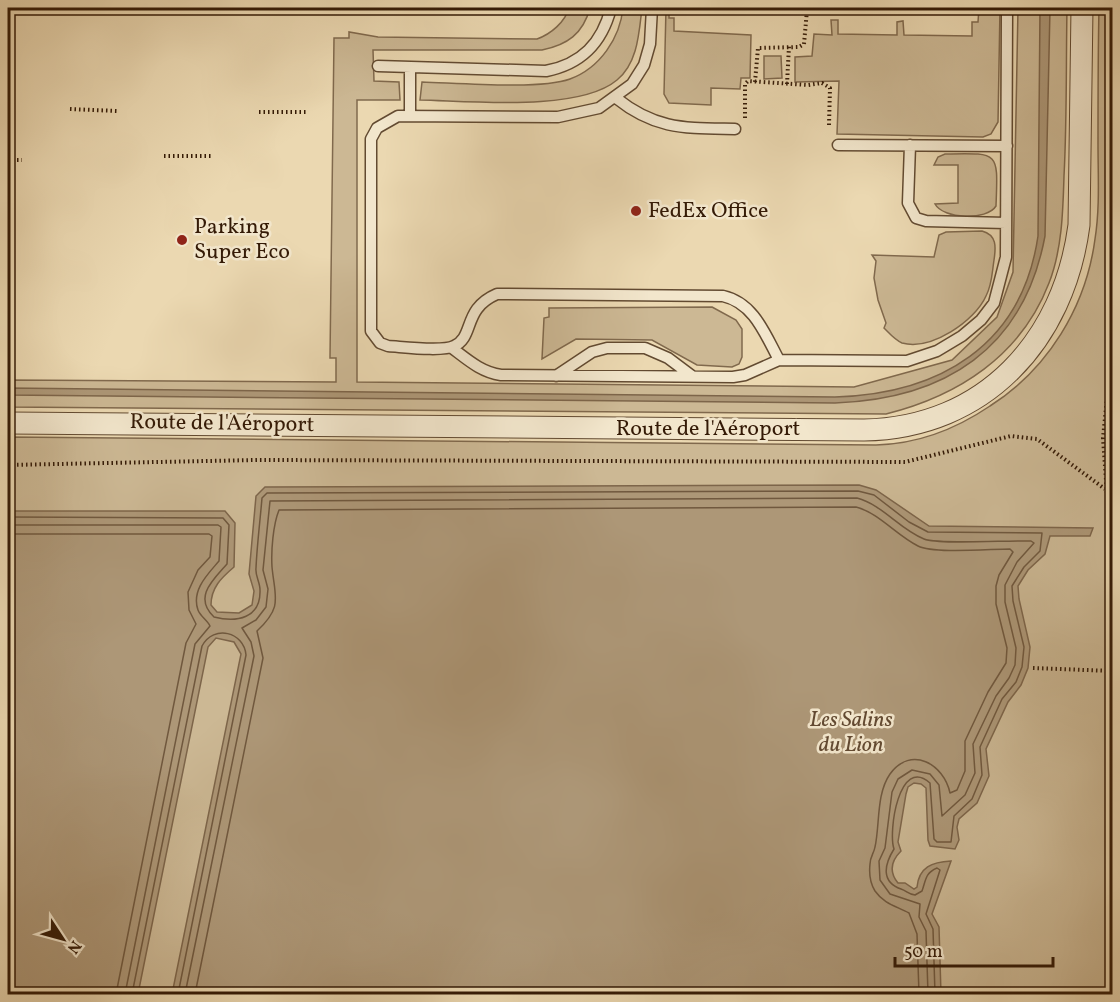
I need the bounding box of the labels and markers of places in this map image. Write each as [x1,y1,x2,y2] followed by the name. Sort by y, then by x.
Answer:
[648,196,768,227] place label: FedEx Office
[629,204,643,218] marker: FedEx Office
[194,212,290,268] place label: Parking Super Eco
[175,233,189,247] marker: Parking Super Eco

